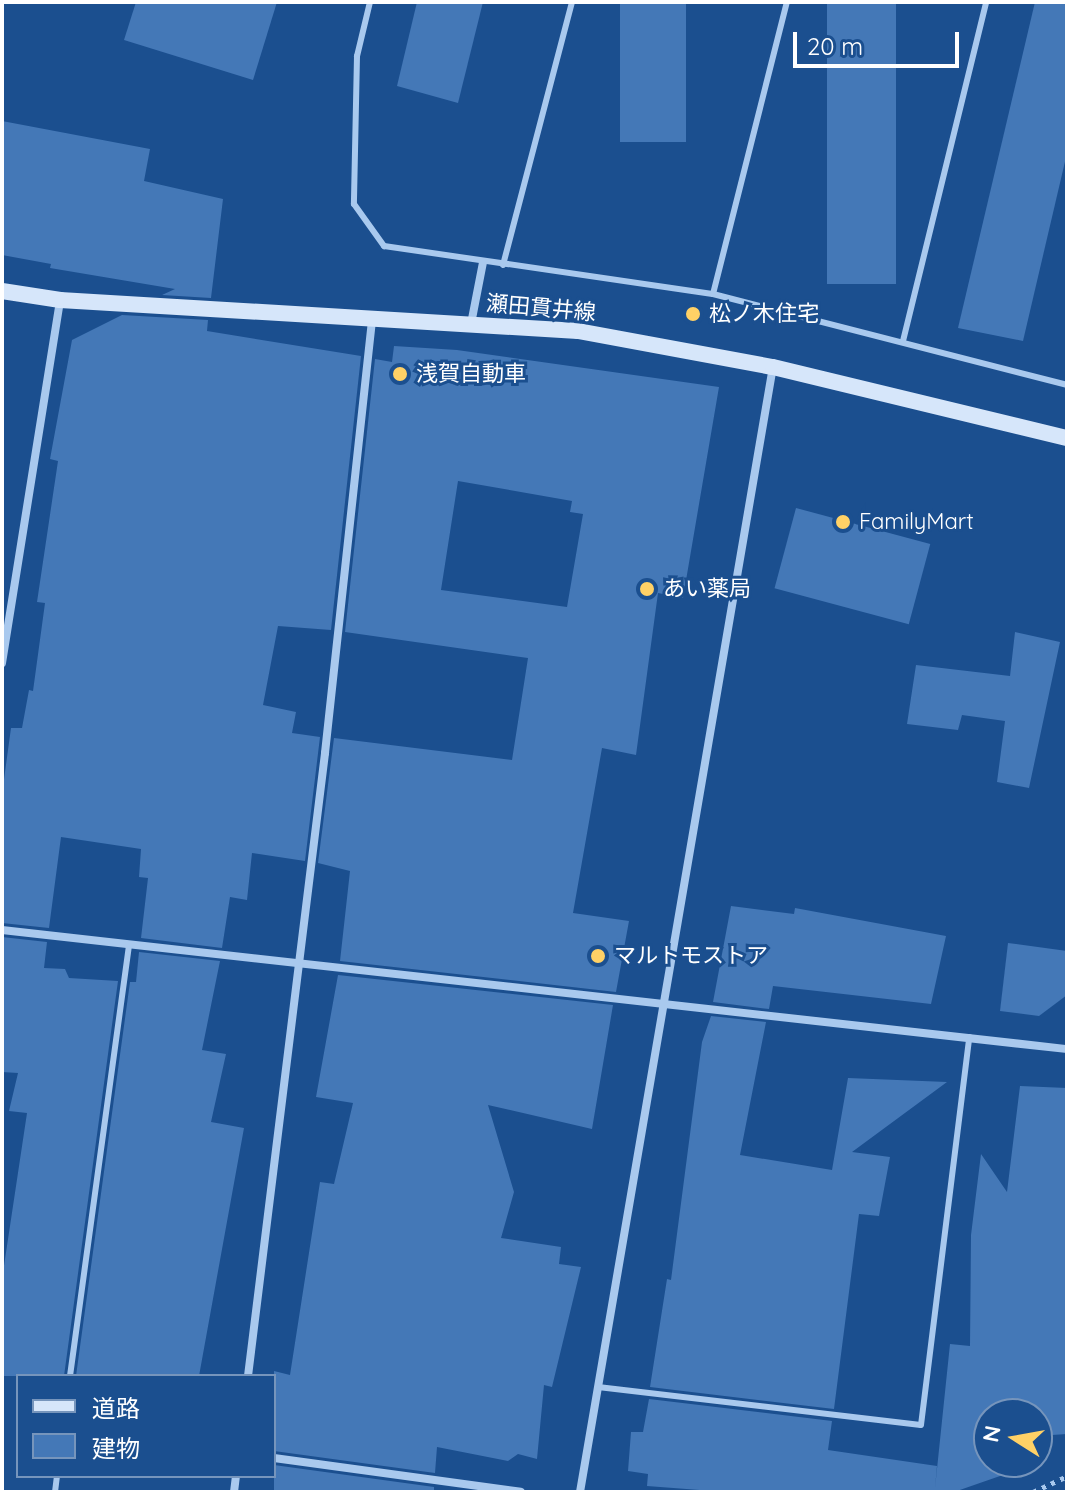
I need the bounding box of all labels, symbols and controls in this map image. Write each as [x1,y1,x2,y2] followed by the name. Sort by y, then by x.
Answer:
[797,16,963,66] scale bar
[807,31,863,61] text: 20 m
[485,290,597,326] street label: 瀬田貫井線
[709,301,819,327] place label: 松ノ木住宅
[684,305,702,323] marker: 松ノ木住宅
[416,361,526,387] place label: 浅賀自動車
[391,365,409,383] marker: 浅賀自動車
[859,509,974,535] place label: FamilyMart
[834,513,852,531] marker: FamilyMart
[663,576,751,602] place label: あい薬局
[638,580,656,598] marker: あい薬局
[614,943,768,969] place label: マルトモストア
[589,947,607,965] marker: マルトモストア
[16,1374,276,1478] legend
[92,1393,140,1423] text: 道路
[973,1398,1053,1478] north arrow
[976,1423,1007,1444] text: N
[92,1433,140,1463] text: 建物

